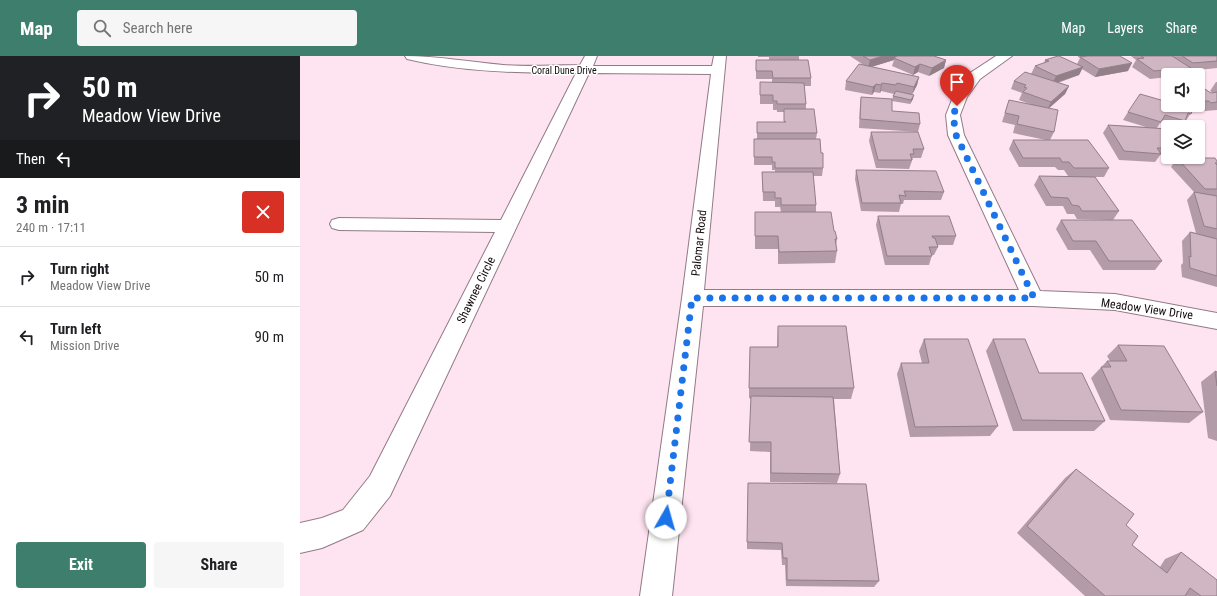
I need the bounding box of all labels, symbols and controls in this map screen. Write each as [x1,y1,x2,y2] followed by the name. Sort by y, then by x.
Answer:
[77,10,357,46] search box
[20,17,53,40] text: Map
[91,17,113,39] icon: search
[123,19,193,37] text: Search here
[1061,20,1085,36] text: Map
[1107,20,1144,36] text: Layers
[1166,20,1197,36] text: Share
[531,65,597,76] street label: Coral Dune Drive
[940,65,974,106] pin
[1161,68,1205,164] map controls
[1161,68,1205,112] button: sound
[82,71,138,104] text: 50 m
[946,71,968,93] icon: arrive
[16,72,68,124] icon: right
[82,105,221,126] text: Meadow View Drive
[1161,120,1205,164] button: layers
[53,148,75,170] icon: left
[16,150,45,168] text: Then
[16,191,69,219] text: 3 min
[242,191,284,233] button: close
[689,209,709,277] street label: Palomar Road
[16,220,86,235] text: 240 m · 17:11
[454,254,498,326] street label: Shawnee Circle
[50,260,109,278] text: Turn right
[16,266,38,288] icon: right
[254,268,284,286] text: 50 m
[50,278,150,293] text: Meadow View Drive
[1100,296,1194,322] street label: Meadow View Drive
[50,320,101,338] text: Turn left
[16,326,38,348] icon: left
[254,328,284,346] text: 90 m
[50,338,119,353] text: Mission Drive
[645,497,687,539] position arrow
[16,542,146,588] button: Exit
[154,542,284,588] button: Share

